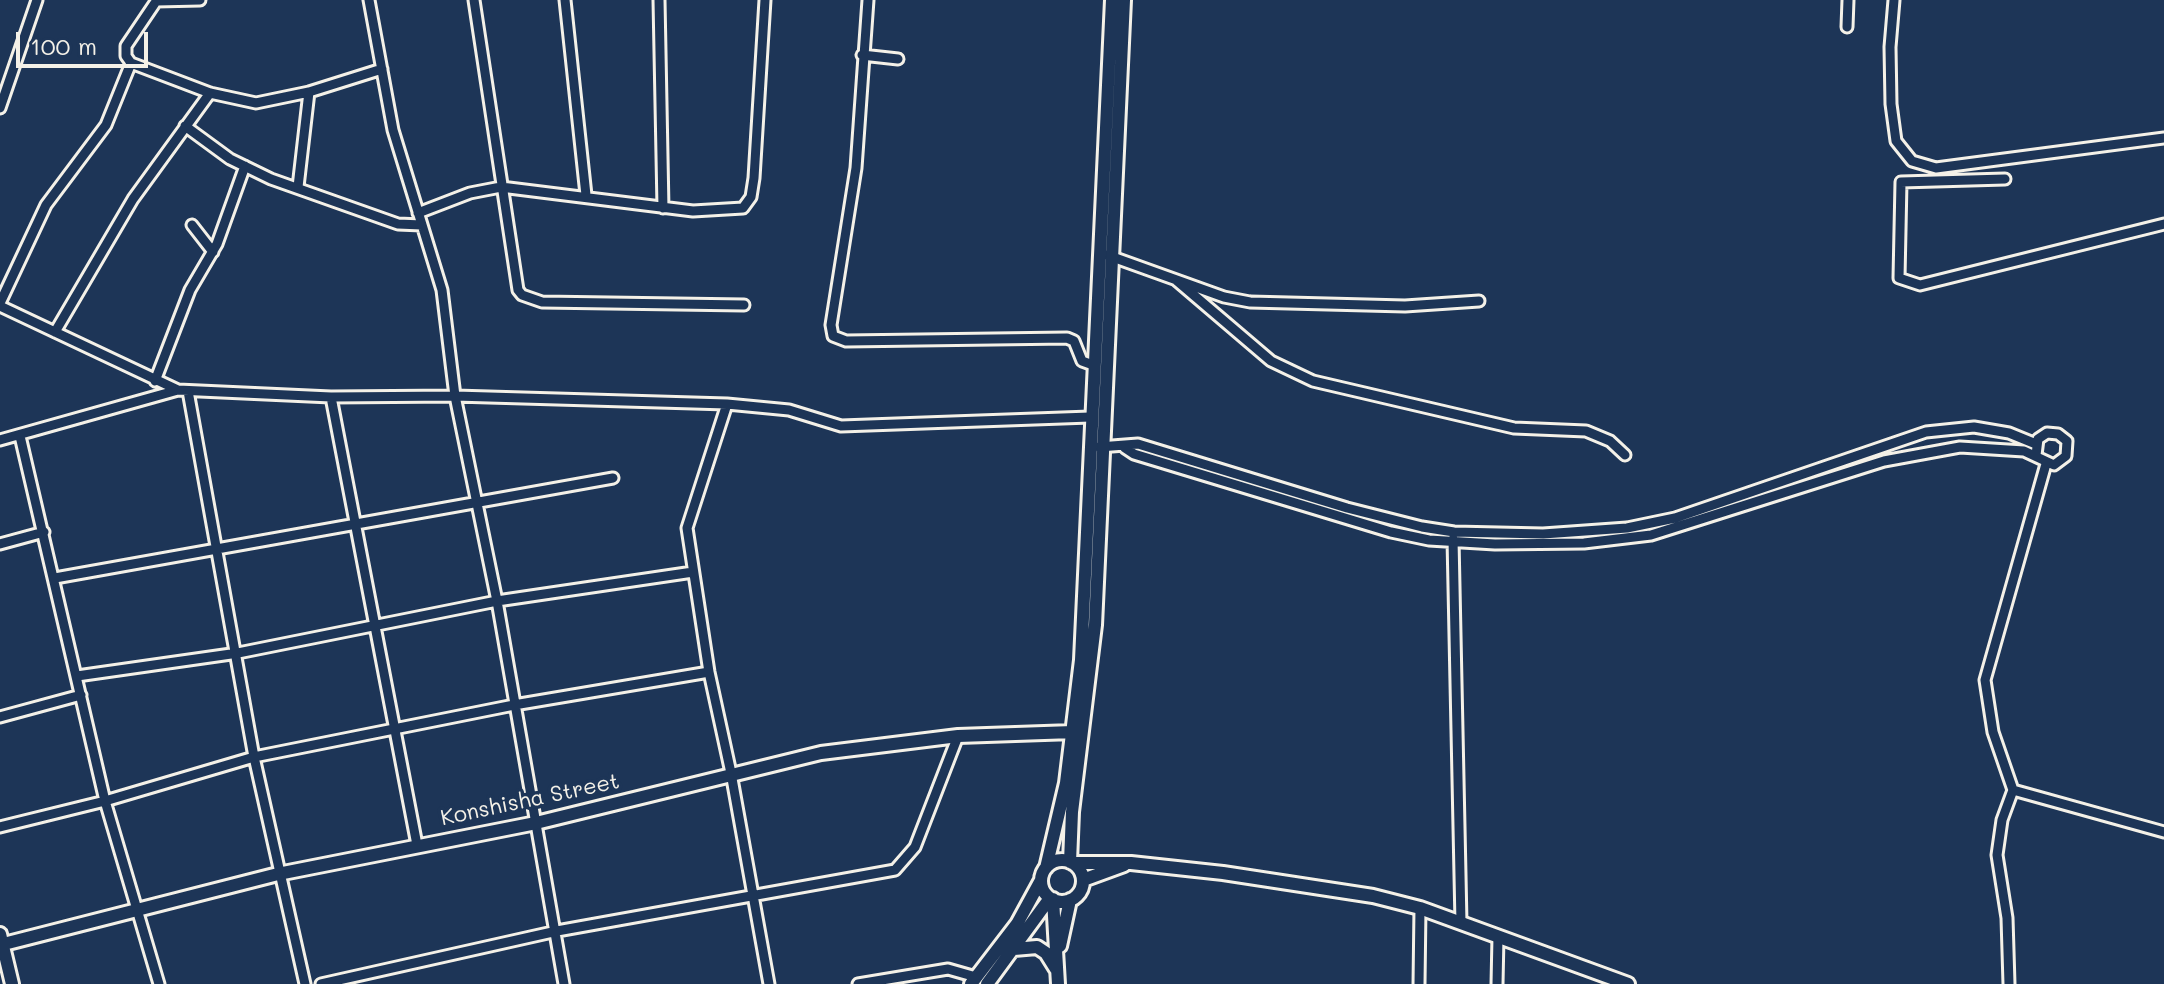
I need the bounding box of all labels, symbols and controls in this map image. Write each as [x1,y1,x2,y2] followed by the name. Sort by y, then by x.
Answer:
[20,16,152,66] scale bar
[30,30,97,61] text: 100 m
[438,768,622,832] street label: Konshisha Street

